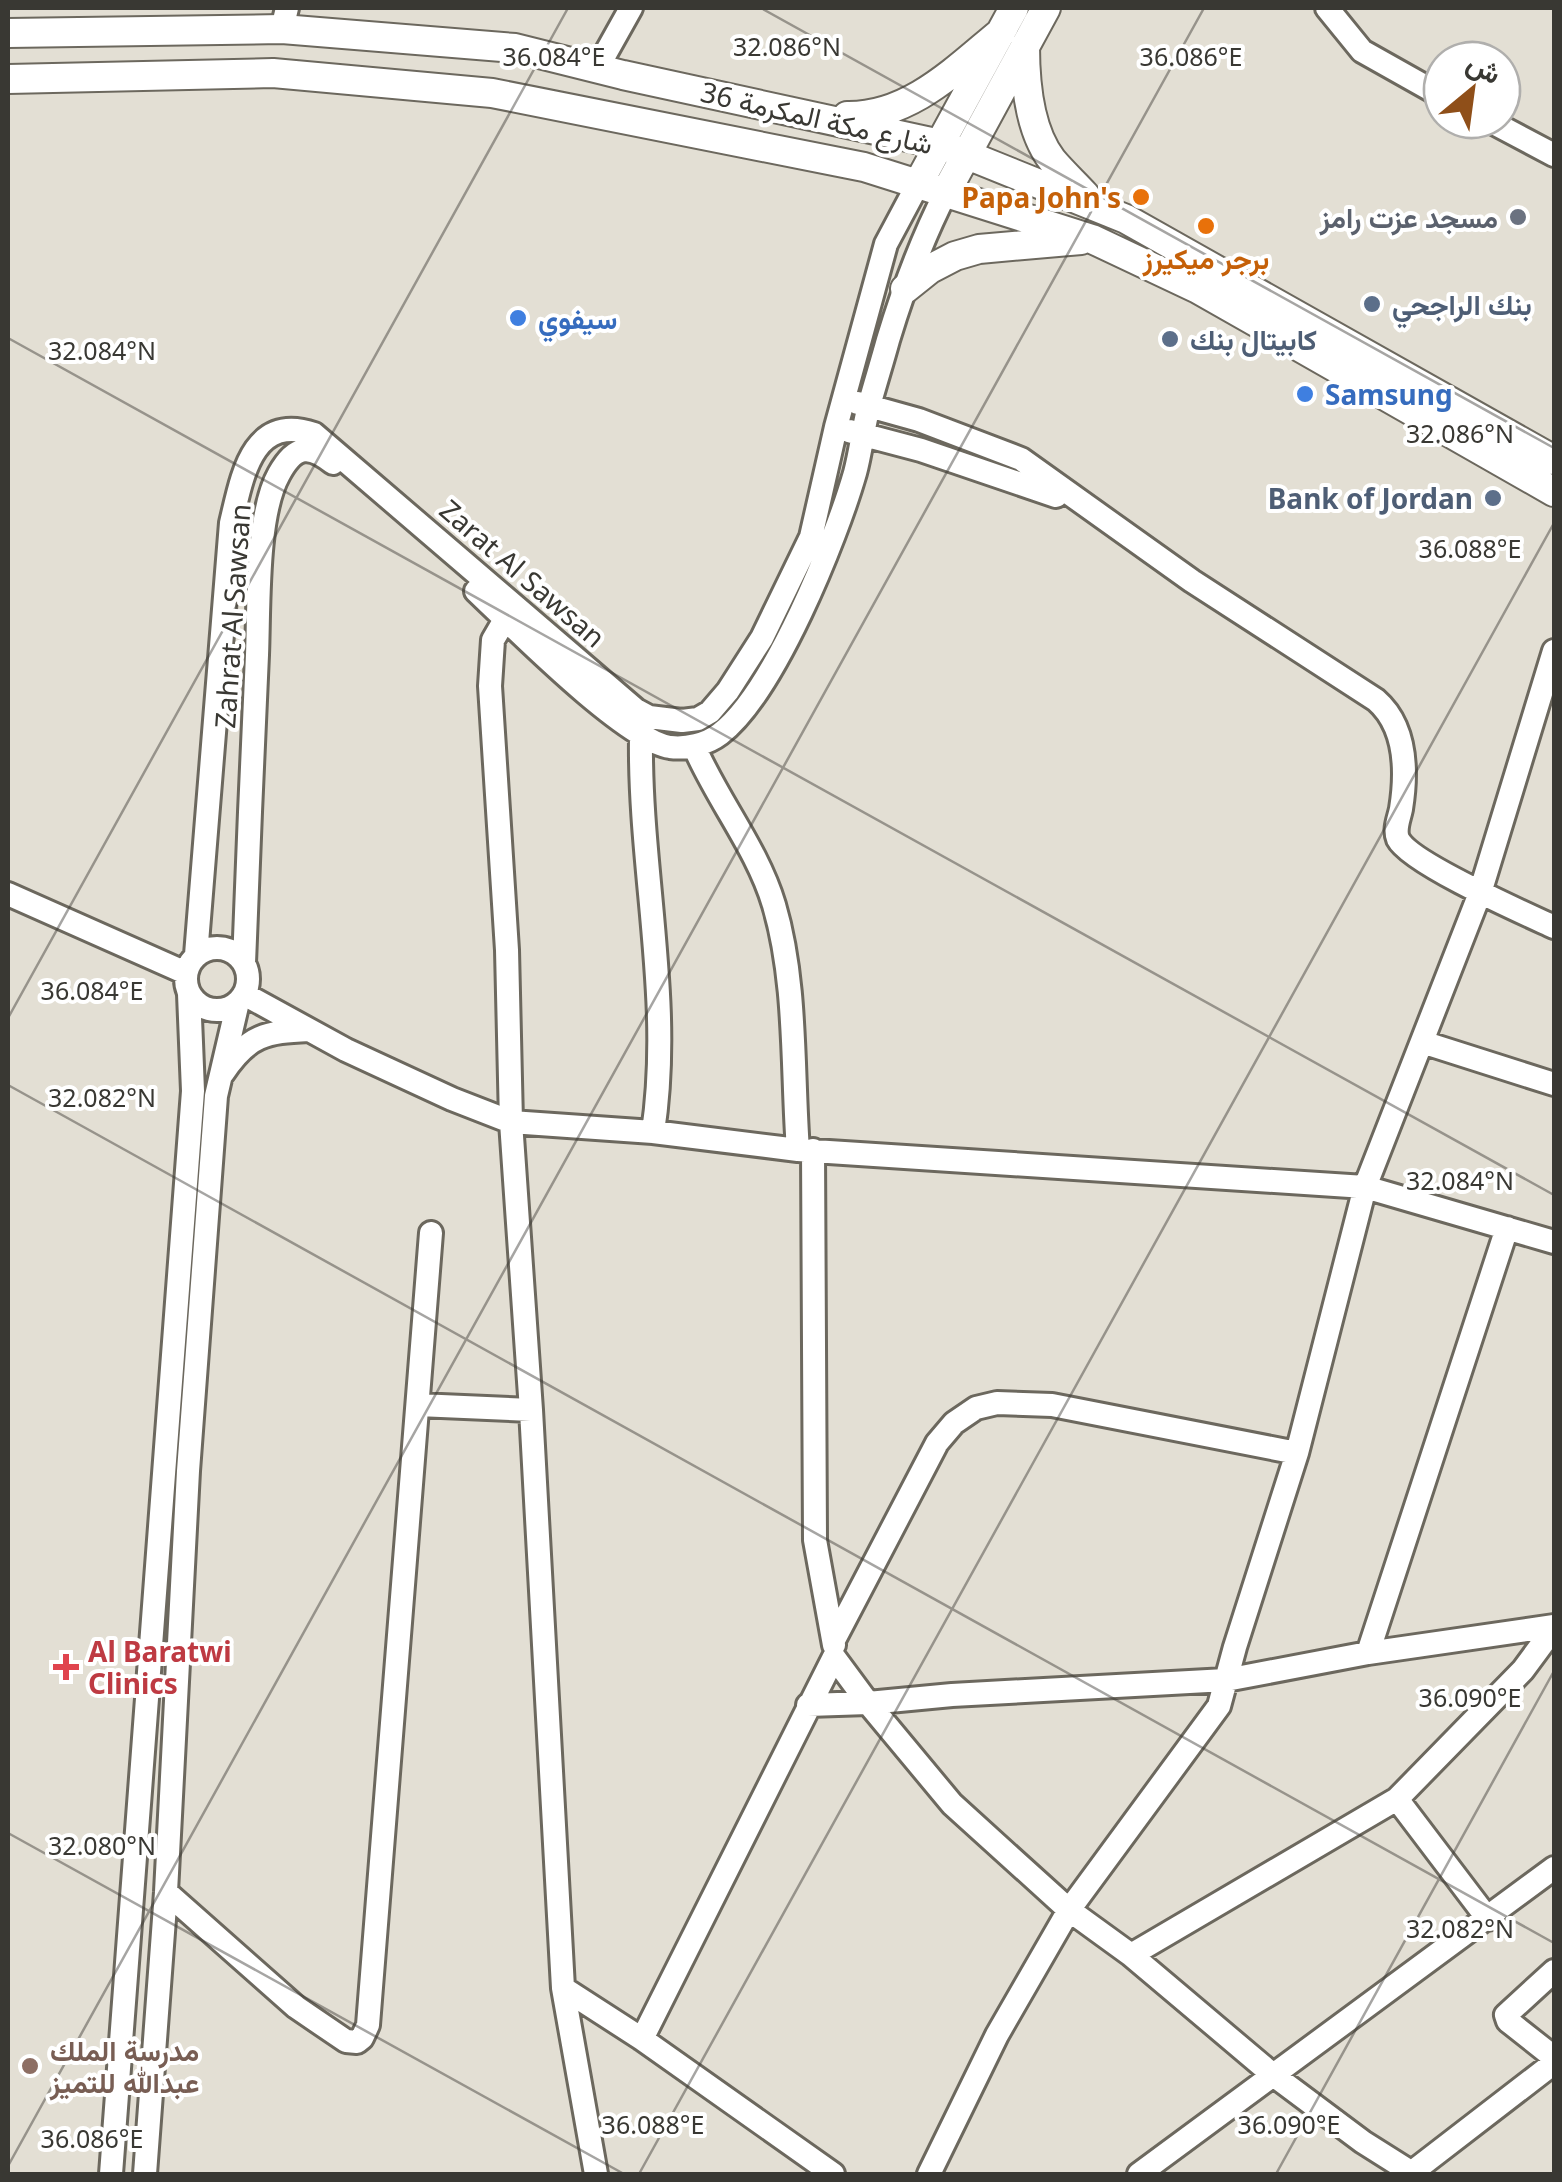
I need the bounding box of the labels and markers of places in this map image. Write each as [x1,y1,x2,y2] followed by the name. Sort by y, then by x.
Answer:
[962,178,1121,216] place label: Papa John's
[1130,186,1152,208] marker: Papa John's
[1319,198,1498,236] place label: مسجد عزت رامز
[1507,206,1529,228] marker: مسجد عزت رامز
[1195,215,1217,237] marker: برجر ميكيرز
[1142,239,1269,277] place label: برجر ميكيرز
[1392,285,1532,329] place label: بنك الراجحي
[1361,293,1383,315] marker: بنك الراجحي
[538,299,617,343] place label: سيفوي
[507,307,529,329] marker: سيفوي
[1190,320,1317,358] place label: كابيتال بنك
[1159,328,1181,350] marker: كابيتال بنك
[1325,375,1453,413] place label: Samsung
[1294,383,1316,405] marker: Samsung
[1268,479,1473,517] place label: Bank of Jordan
[1482,487,1504,509] marker: Bank of Jordan
[88,1632,232,1702] place label: Al Baratwi Clinics
[53,1654,79,1680] marker: Al Baratwi Clinics
[49,2031,199,2101] place label: مدرسة الملك عبدالله للتميز
[19,2055,41,2077] marker: مدرسة الملك عبدالله للتميز

